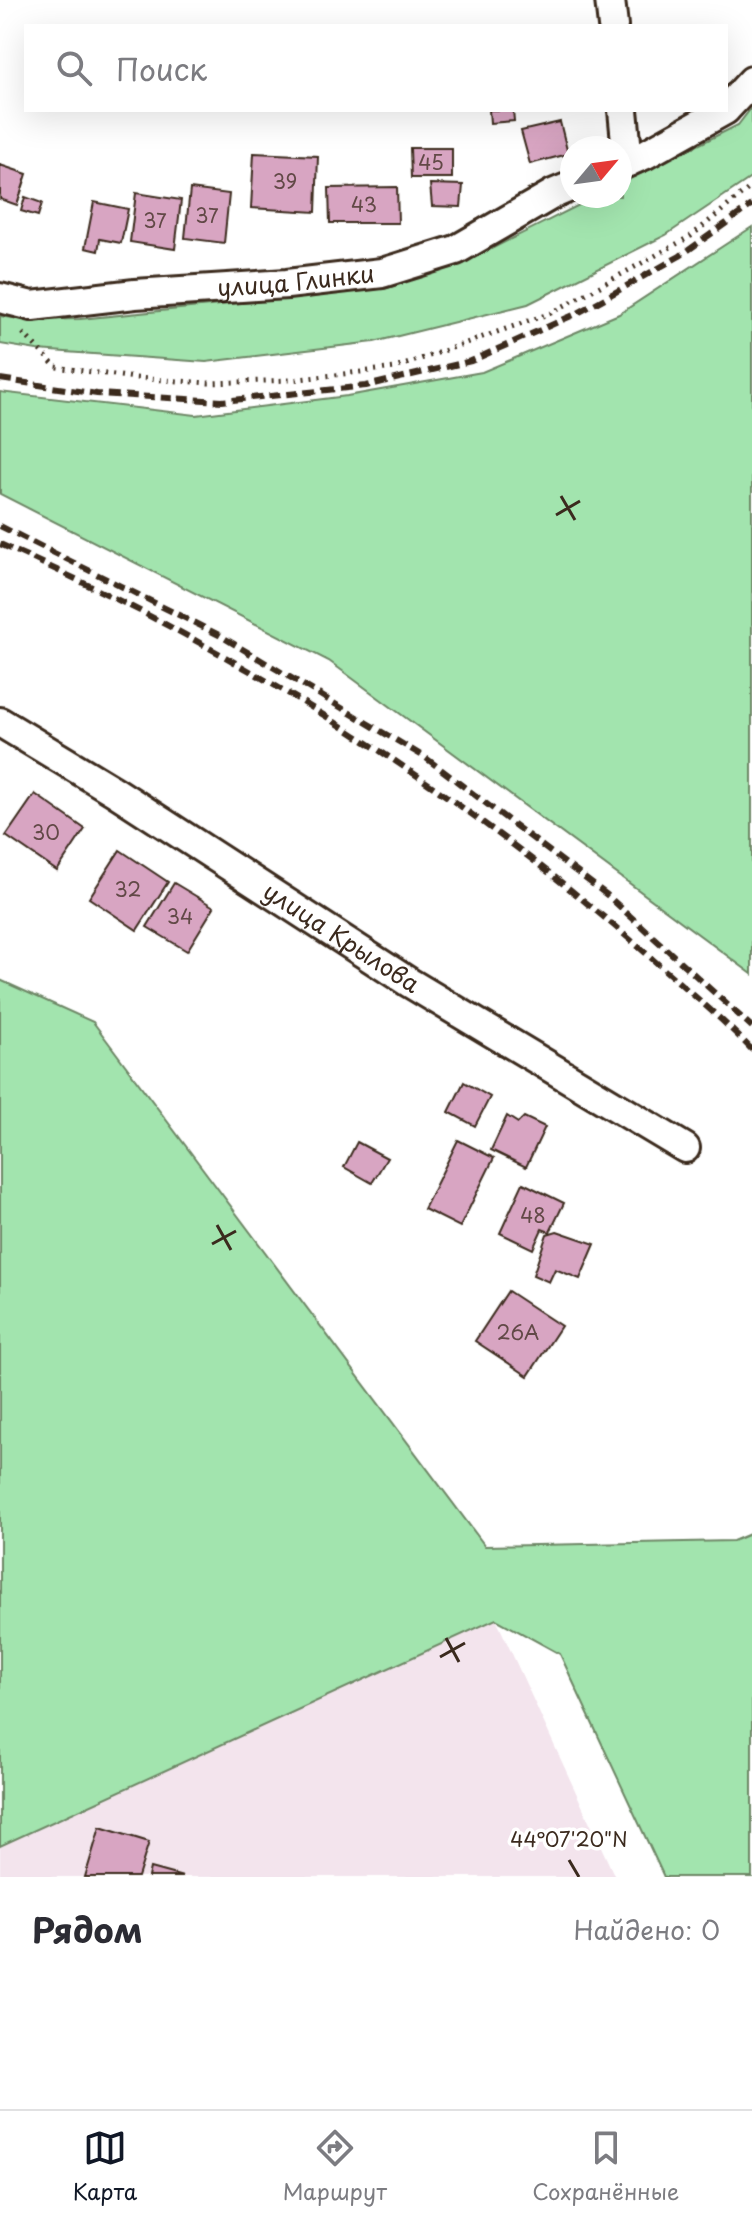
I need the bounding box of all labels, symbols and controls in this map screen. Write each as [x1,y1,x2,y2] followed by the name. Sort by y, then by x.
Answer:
[24,24,728,112] search box
[52,46,96,90] icon: search
[116,46,207,91] text: Поиск
[560,136,632,208] north arrow
[418,147,444,177] house number: 45
[273,166,297,196] house number: 39
[351,189,377,219] house number: 43
[195,200,219,230] house number: 37
[143,205,167,235] house number: 37
[216,254,376,305] street label: улица Глинки
[32,817,60,847] house number: 30
[257,872,427,1001] street label: улица Крылова
[115,874,141,904] house number: 32
[167,901,193,931] house number: 34
[520,1200,546,1230] house number: 48
[497,1317,539,1347] house number: 26А
[510,1824,628,1854] text: 44°07'20"N
[32,1903,143,1955] text: Рядом
[574,1910,720,1949] text: Найдено: 0
[73,2126,137,2207] tab: Карта
[283,2126,387,2207] tab: Маршрут
[532,2126,679,2207] tab: Сохранённые

